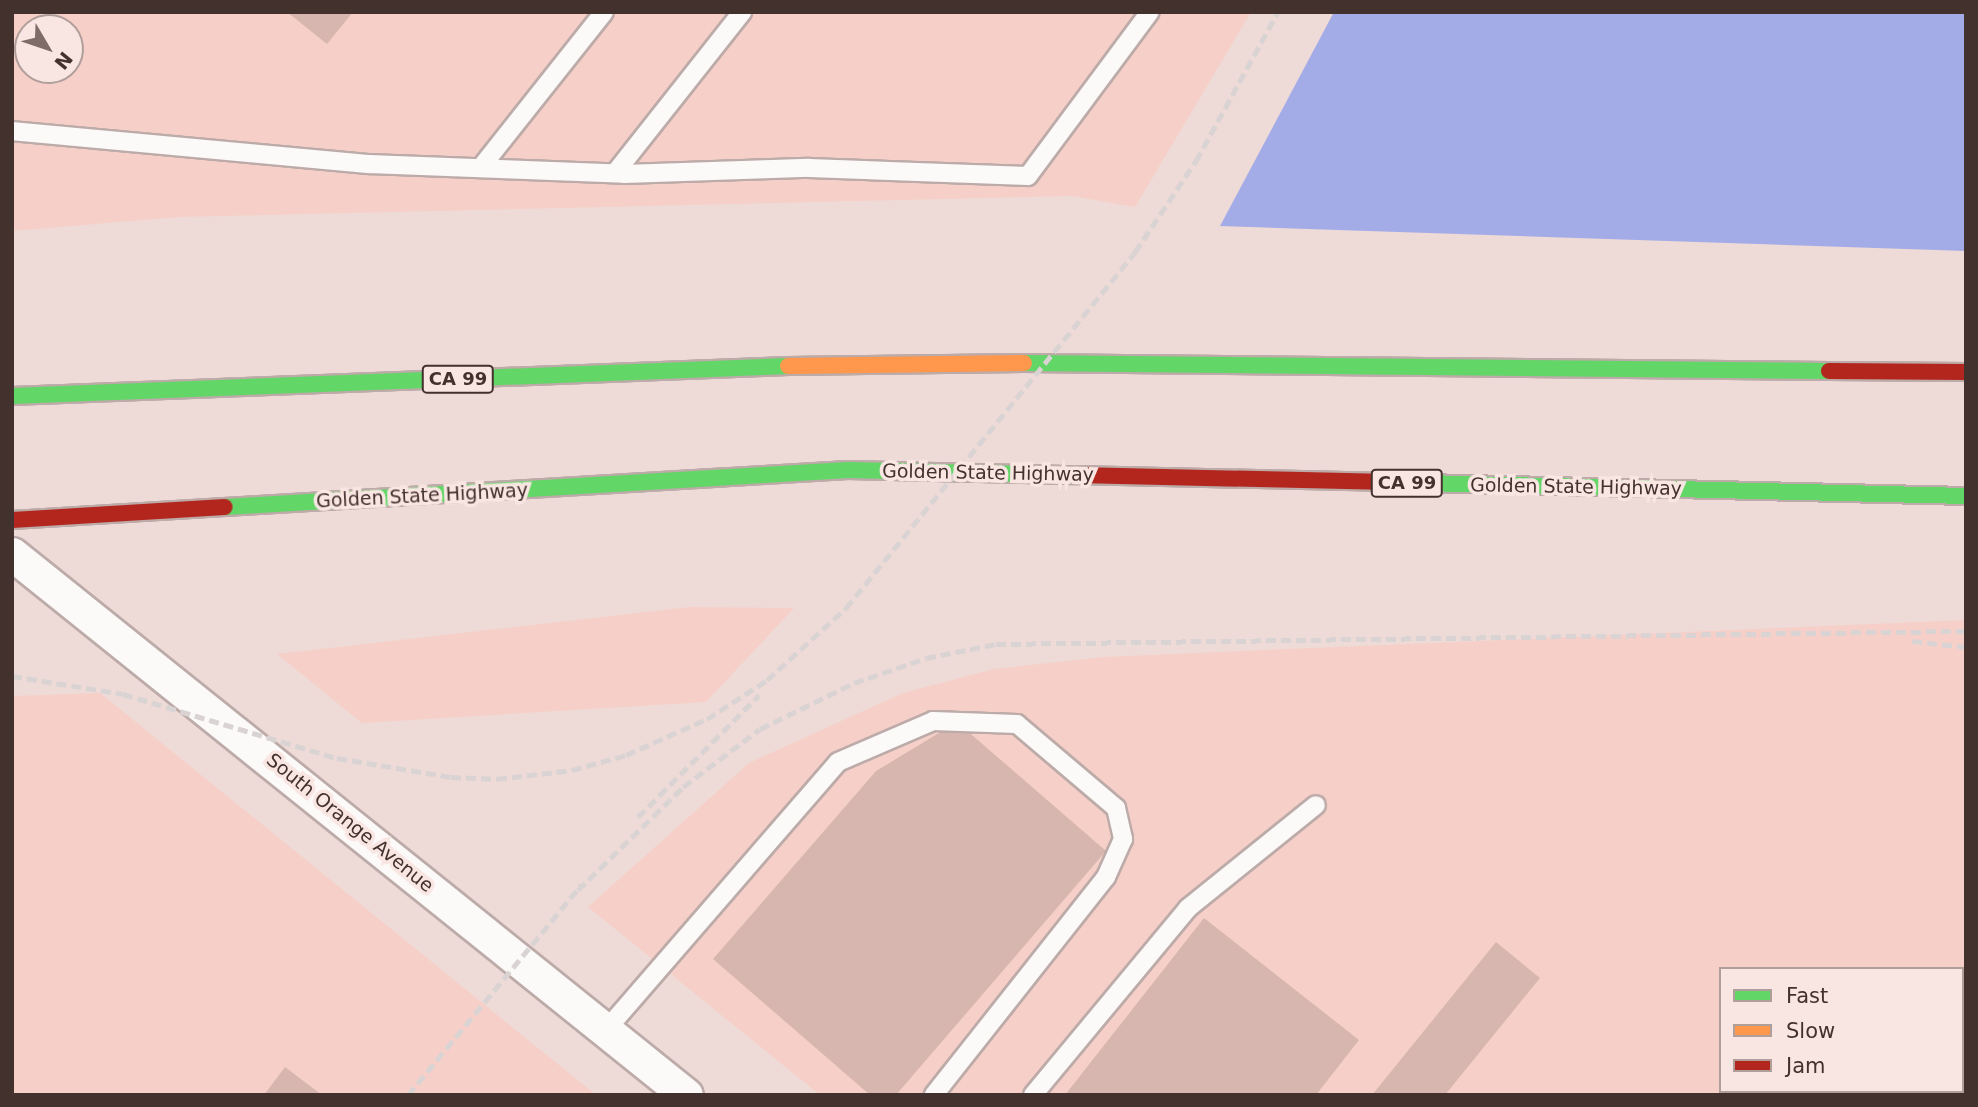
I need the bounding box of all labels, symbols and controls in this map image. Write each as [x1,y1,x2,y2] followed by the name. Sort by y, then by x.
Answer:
[14,14,84,84] north arrow
[50,48,77,74] text: N
[421,365,495,394] road number: CA 99
[882,460,1094,486] street label: Golden State Highway
[1370,468,1444,498] road number: CA 99
[1470,474,1682,500] street label: Golden State Highway
[316,479,528,513] street label: Golden State Highway
[262,749,438,897] street label: South Orange Avenue
[1719,967,1964,1093] legend
[1786,984,1828,1008] text: Fast
[1786,1019,1835,1043] text: Slow
[1786,1054,1826,1078] text: Jam

